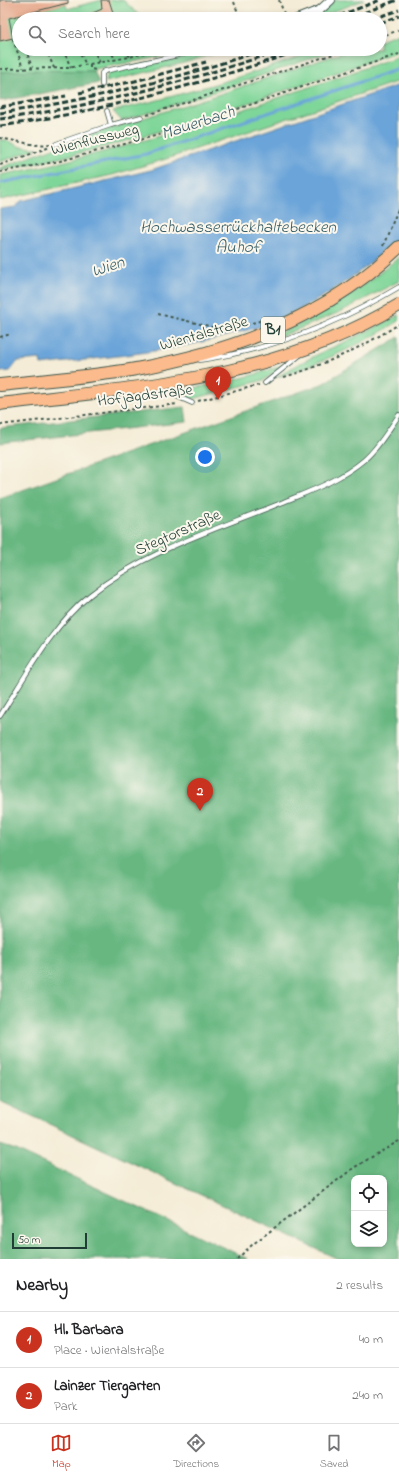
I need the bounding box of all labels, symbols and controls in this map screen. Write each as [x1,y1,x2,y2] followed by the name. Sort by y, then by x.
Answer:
[12,12,387,56] search box
[26,23,48,45] icon: search
[58,23,130,45] text: Search here
[158,99,239,147] water label: Mauerbach
[49,118,141,162] street label: Wienflussweg
[140,215,337,260] water label: Hochwasserrückhaltebecken Auhof
[88,250,128,284] water label: Wien
[157,310,252,358] street label: Wientalstraße
[261,317,285,343] road number: B1
[205,367,231,400] pin: 1
[96,378,195,414] street label: Hofjagdstraße
[195,447,215,467] your location
[131,503,225,563] street label: Stegtorstraße
[187,778,213,811] pin: 2
[351,1175,387,1247] map controls
[351,1175,387,1211] button: locate
[351,1211,387,1247] button: layers
[12,1231,87,1250] scale bar
[18,1232,40,1248] text: 50 m
[16,1273,68,1298] text: Nearby
[336,1276,383,1295] text: 2 results
[54,1319,124,1341] text: Hl. Barbara
[27,1330,31,1349] text: 1
[359,1330,383,1349] text: 40 m
[54,1341,164,1360] text: Place · Wientalstraße
[54,1375,160,1397] text: Lainzer Tiergarten
[26,1386,32,1405] text: 2
[352,1386,383,1405] text: 240 m
[54,1397,78,1416] text: Park
[50,1432,72,1472] tab: Map
[173,1432,219,1472] tab: Directions
[320,1432,349,1472] tab: Saved

